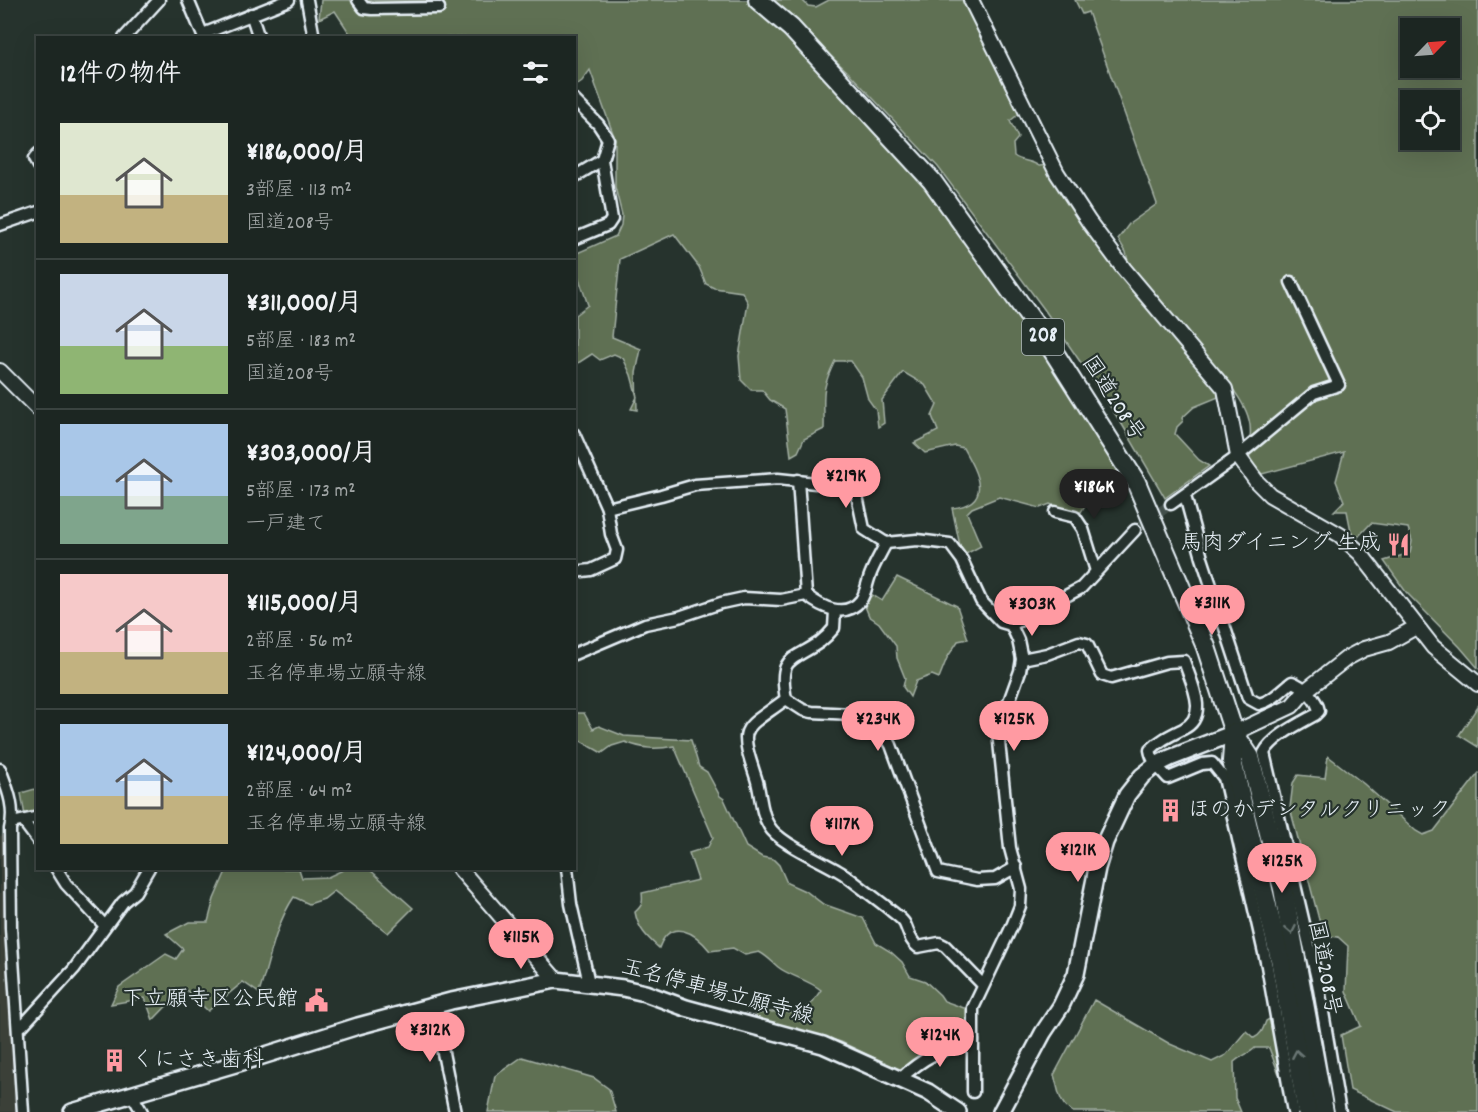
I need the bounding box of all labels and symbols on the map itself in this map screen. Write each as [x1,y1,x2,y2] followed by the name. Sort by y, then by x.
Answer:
[1400,18,1460,78] north arrow
[1022,319,1064,355] road number: 208
[1073,350,1151,448] street label: 国道208号
[804,458,888,509] pin: ¥219K
[1052,469,1136,520] pin: ¥186K
[1180,529,1381,560] place label: 馬肉ダイニング 生成
[1386,531,1412,557] restaurant icon: 馬肉ダイニング 生成
[1170,585,1254,636] pin: ¥311K
[990,586,1074,637] pin: ¥303K
[836,701,920,752] pin: ¥234K
[972,701,1056,752] pin: ¥125K
[1188,796,1451,827] place label: ほのかデンタルクリニック
[1157,798,1183,824] building icon: ほのかデンタルクリニック
[800,806,884,857] pin: ¥117K
[1036,832,1120,883] pin: ¥121K
[1240,843,1324,894] pin: ¥125K
[1299,918,1347,1018] street label: 国道208号
[479,919,563,970] pin: ¥115K
[1284,924,1297,934] one-way arrow
[617,952,817,1034] street label: 玉名停車場立願寺線
[122,985,298,1016] place label: 下立願寺区公民館
[303,987,329,1013] public building icon: 下立願寺区公民館
[388,1012,472,1063] pin: ¥312K
[898,1017,982,1068] pin: ¥124K
[132,1046,264,1077] place label: くにさき歯科
[101,1048,127,1074] building icon: くにさき歯科
[1291,1050,1304,1060] one-way arrow

